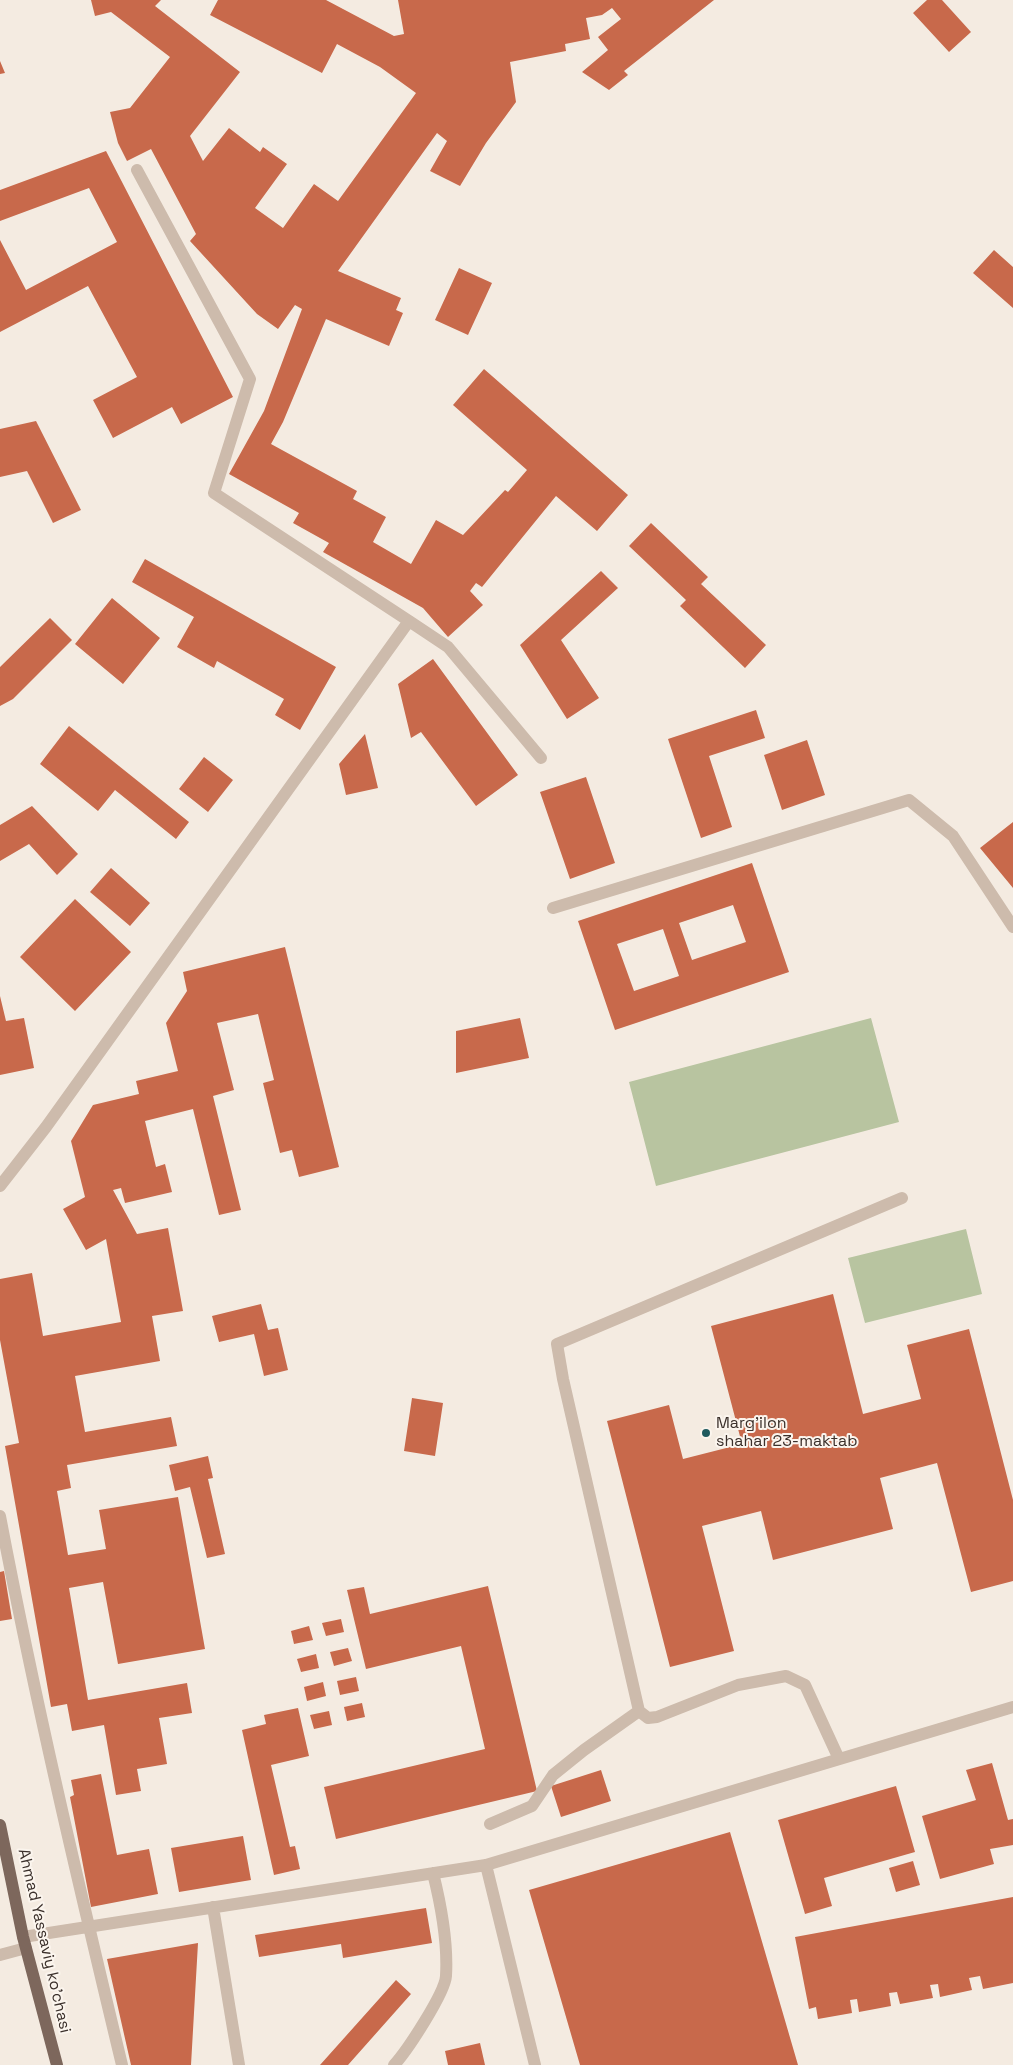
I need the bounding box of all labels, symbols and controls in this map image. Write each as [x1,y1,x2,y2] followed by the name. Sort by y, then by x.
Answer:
[716,1414,858,1452] place label: Marg'ilon shahar 23-maktab
[700,1427,712,1439] marker: Marg'ilon shahar 23-maktab
[13,1847,75,2035] street label: Ahmad Yassaviy ko'chasi

